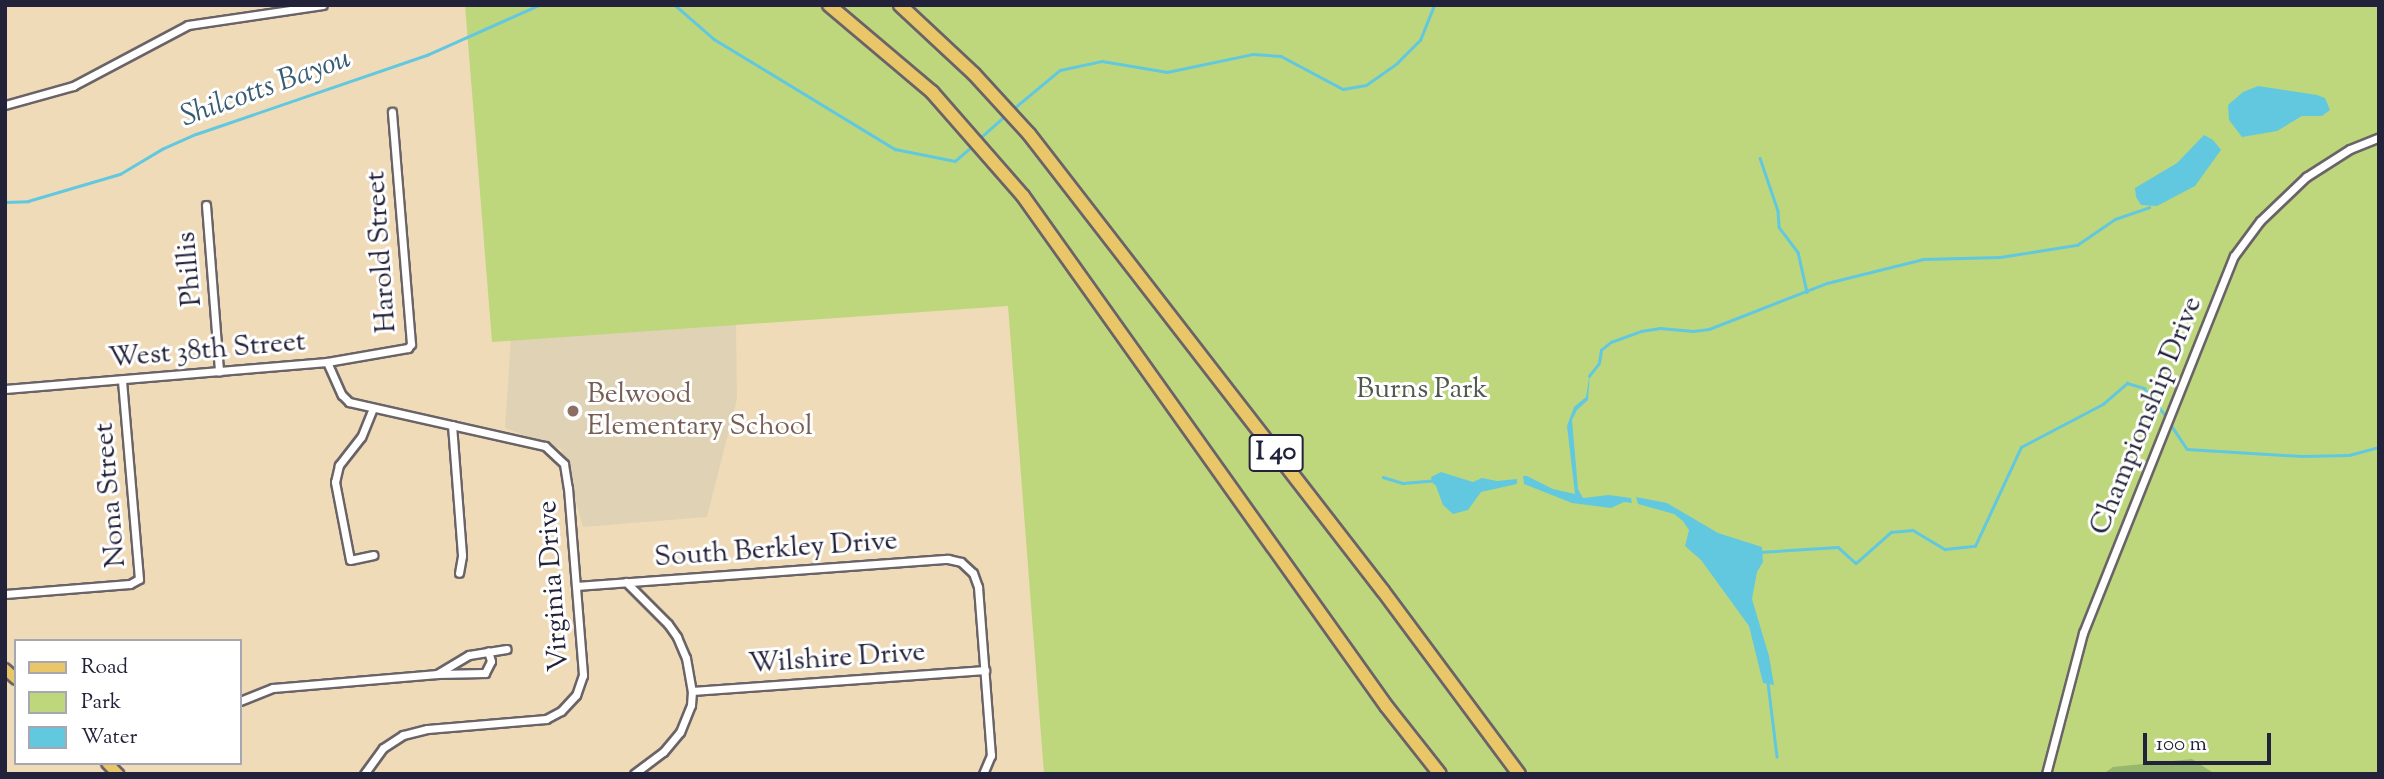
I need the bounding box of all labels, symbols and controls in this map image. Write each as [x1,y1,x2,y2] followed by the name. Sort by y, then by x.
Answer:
[176,42,356,136] water label: Shilcotts Bayou
[360,170,404,334] street label: Harold Street
[170,230,210,308] street label: Phillis
[2084,292,2210,540] street label: Championship Drive
[107,326,307,376] street label: West 38th Street
[1356,373,1488,407] park label: Burns Park
[587,378,813,444] place label: Belwood Elementary School
[565,403,581,419] marker: Belwood Elementary School
[88,421,134,569] street label: Nona Street
[1248,430,1304,475] road number: I 40
[531,499,577,673] street label: Virginia Drive
[653,525,899,575] street label: South Berkley Drive
[747,636,927,682] street label: Wilshire Drive
[14,639,242,765] legend
[81,653,128,683] text: Road
[81,688,121,718] text: Park
[2146,720,2274,764] scale bar
[81,723,137,753] text: Water
[2156,730,2207,760] text: 100 m

